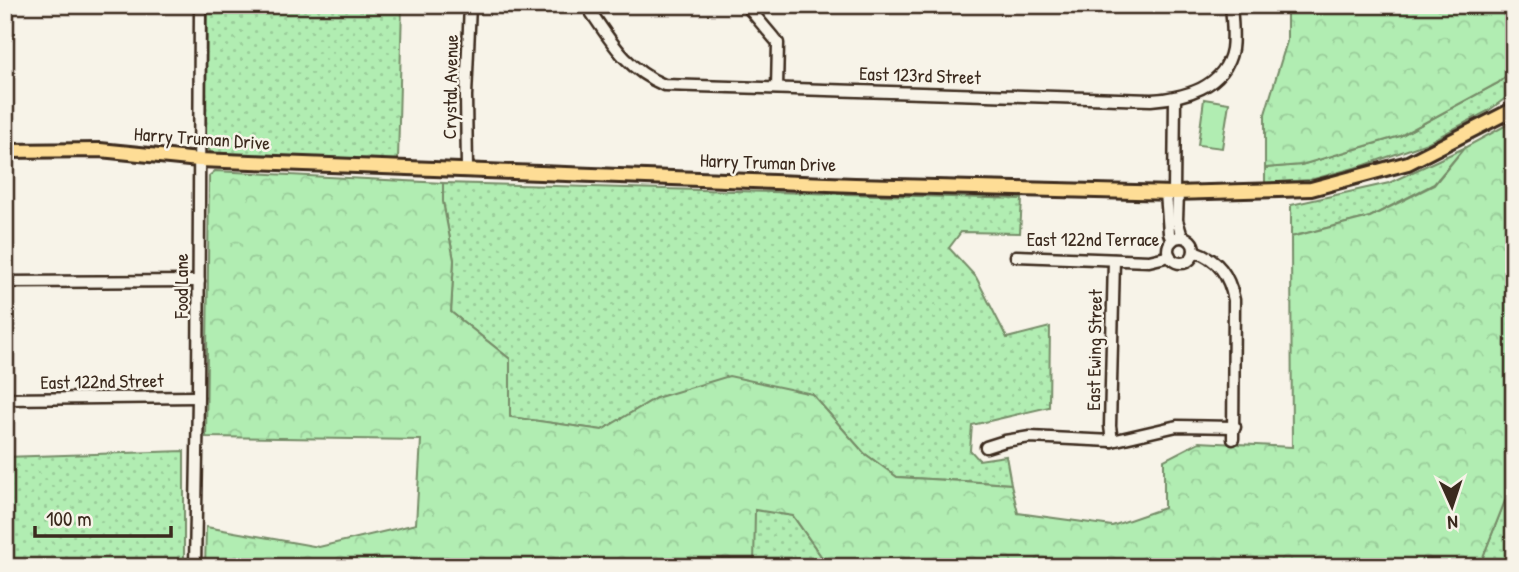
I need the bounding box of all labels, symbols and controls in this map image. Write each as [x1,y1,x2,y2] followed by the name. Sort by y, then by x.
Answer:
[436,34,464,140] street label: Crystal Avenue
[859,60,982,90] street label: East 123rd Street
[133,120,271,156] street label: Harry Truman Drive
[699,147,837,177] street label: Harry Truman Drive
[1027,226,1160,252] street label: East 122nd Terrace
[168,253,194,319] street label: Food Lane
[1080,289,1108,411] street label: East Ewing Street
[40,367,164,395] street label: East 122nd Street
[1418,470,1488,540] north arrow
[35,495,172,539] scale bar
[46,504,92,533] text: 100 m
[1447,510,1459,536] text: N

